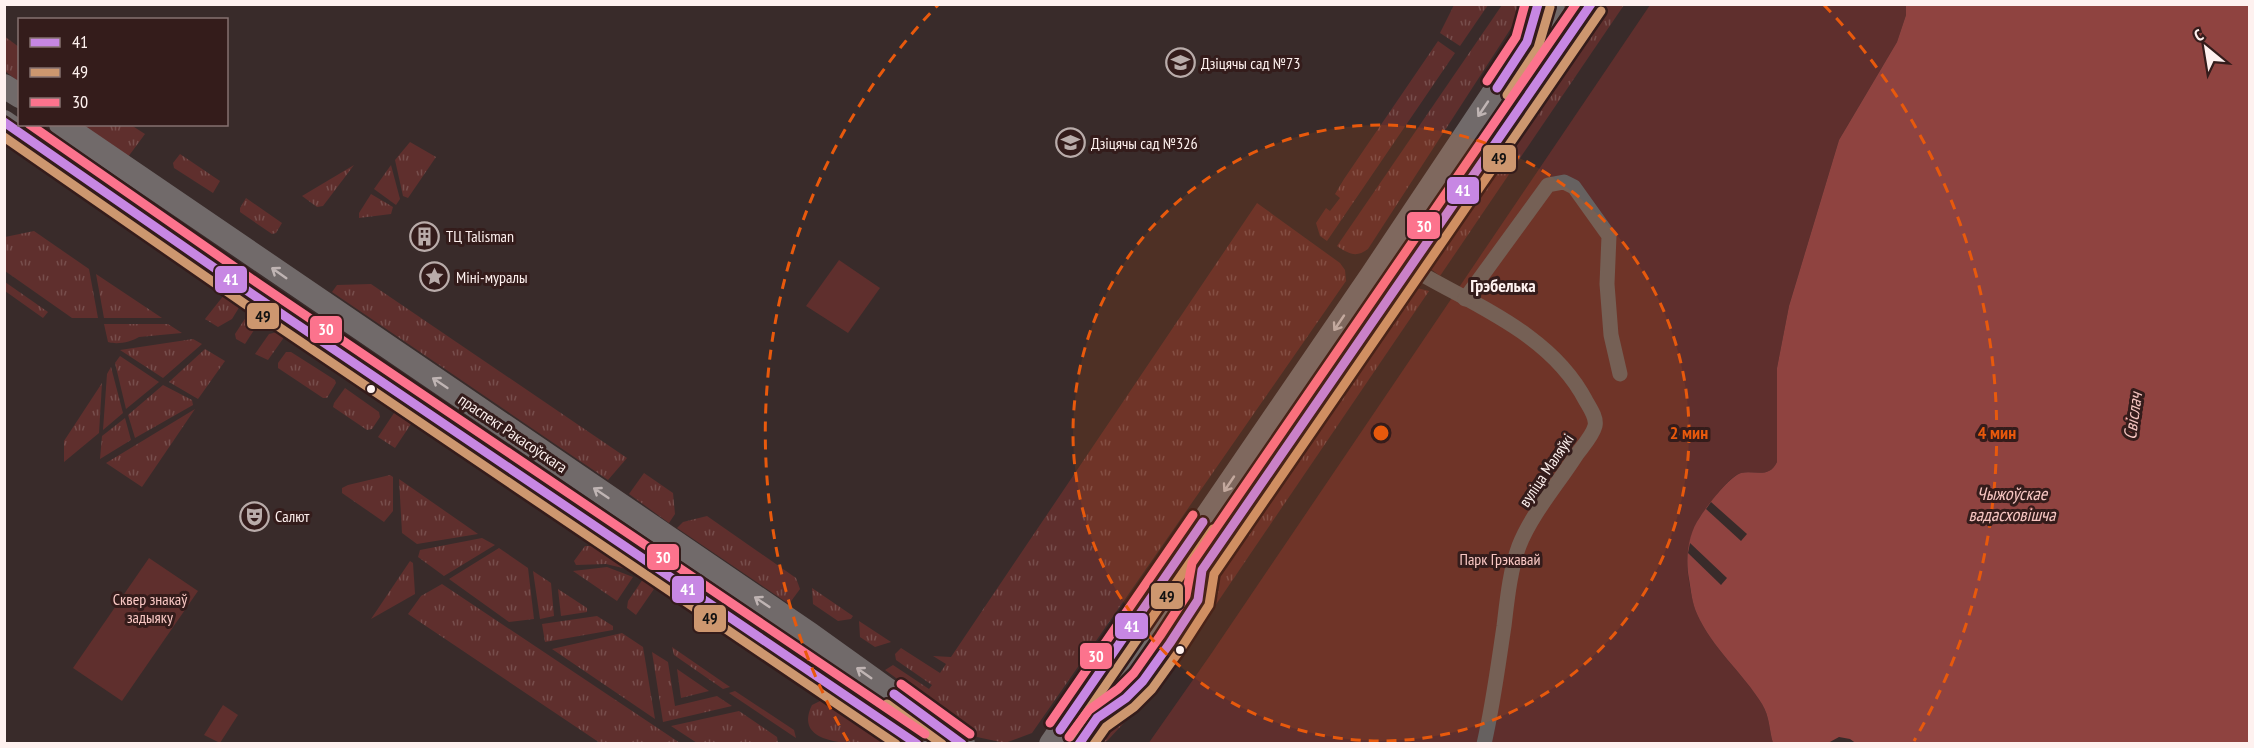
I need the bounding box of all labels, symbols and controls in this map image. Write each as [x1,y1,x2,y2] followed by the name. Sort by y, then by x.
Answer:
[18,18,228,126] legend
[2176,18,2236,78] north arrow
[2190,24,2207,45] text: С
[72,30,88,53] text: 41
[1164,47,1196,79] school or university icon: Дзіцячы сад №73
[1201,53,1300,73] place label: Дзіцячы сад №73
[72,60,88,83] text: 49
[72,90,88,113] text: 30
[1477,100,1489,116] one-way arrow
[1054,127,1086,159] school or university icon: Дзіцячы сад №326
[1091,133,1198,153] place label: Дзіцячы сад №326
[1482,144,1517,173] line badge: 49
[1491,148,1507,168] text: 49
[1446,176,1480,205] line badge: 41
[1455,180,1471,200] text: 41
[1406,211,1441,240] line badge: 30
[1416,216,1432,236] text: 30
[409,220,441,252] building icon: ТЦ Talisman
[446,226,514,246] place label: ТЦ Talisman
[419,261,451,293] place icon: Міні-муралы
[214,265,248,294] line badge: 41
[271,267,287,279] one-way arrow
[456,267,528,287] place label: Міні-муралы
[223,269,239,289] text: 41
[1470,274,1536,297] district label: Грэбелька
[246,302,280,330] line badge: 49
[255,306,271,326] text: 49
[309,315,343,344] line badge: 30
[1333,315,1345,331] one-way arrow
[318,319,334,339] text: 30
[432,377,448,389] one-way arrow
[365,383,377,395] unlabelled marker
[455,389,571,477] street label: праспект Ракасоўскага
[2118,389,2147,441] water label: Свіслач
[1670,421,1708,444] text: 2 мин
[1978,421,2016,444] text: 4 мин
[1371,423,1391,443] centre of rings
[1514,430,1578,510] street label: вуліца Маляўкі
[1223,476,1235,492] one-way arrow
[1969,482,2056,526] water label: Чыжоўскае вадасховішча
[593,487,609,499] one-way arrow
[238,500,270,532] theatre icon: Салют
[275,506,310,526] place label: Салют
[646,543,680,571] line badge: 30
[655,547,671,567] text: 30
[1459,549,1541,569] park label: Парк Грэкавай
[671,575,705,604] line badge: 41
[680,579,696,599] text: 41
[1150,582,1184,610] line badge: 49
[1159,586,1175,606] text: 49
[113,589,187,627] park label: Сквер знакаў задыяку
[755,596,771,608] one-way arrow
[693,604,727,633] line badge: 49
[702,608,718,628] text: 49
[1114,612,1149,640] line badge: 41
[1124,616,1140,636] text: 41
[1079,642,1113,670] line badge: 30
[1174,644,1186,656] unlabelled marker
[1088,646,1104,666] text: 30
[857,667,873,679] one-way arrow

